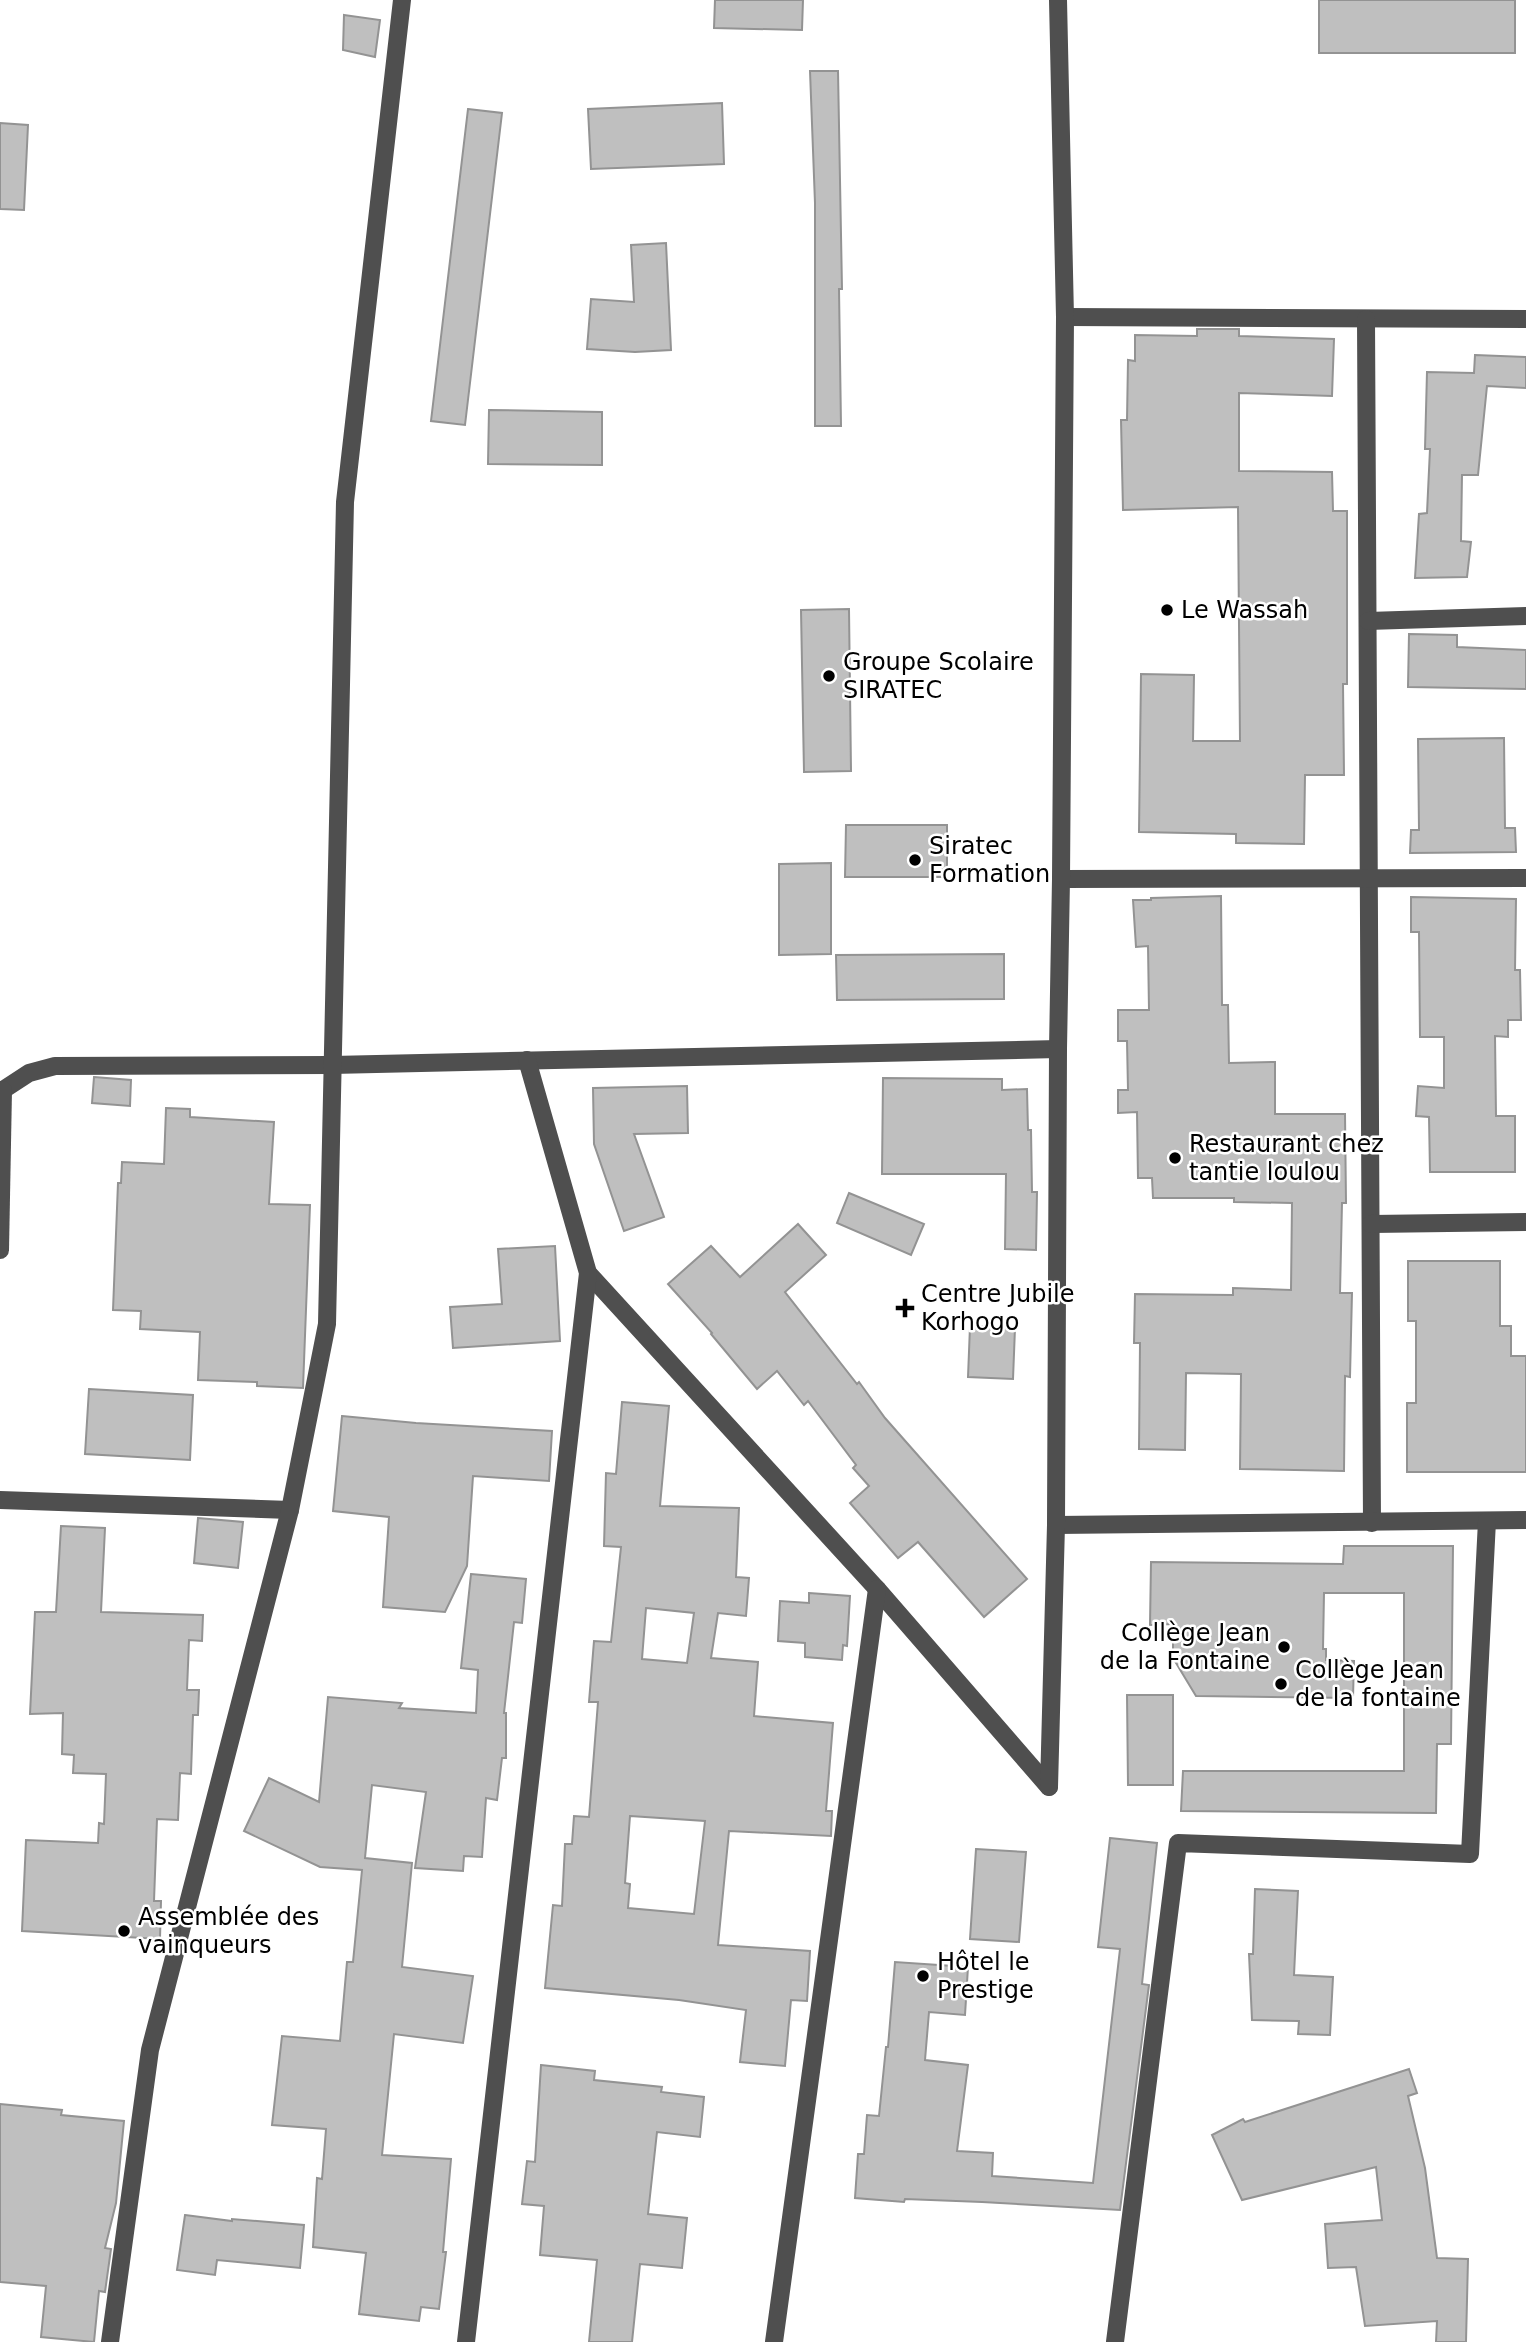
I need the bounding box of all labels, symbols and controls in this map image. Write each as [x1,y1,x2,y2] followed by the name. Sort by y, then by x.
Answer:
[1181,596,1308,624] place label: Le Wassah
[1159,602,1175,618] marker: Le Wassah
[843,648,1034,704] place label: Groupe Scolaire SIRATEC
[821,668,837,684] marker: Groupe Scolaire SIRATEC
[929,832,1050,888] place label: Siratec Formation
[907,852,923,868] marker: Siratec Formation
[1189,1130,1384,1186] place label: Restaurant chez tantie loulou
[1167,1150,1183,1166] marker: Restaurant chez tantie loulou
[921,1280,1075,1336] place label: Centre Jubile Korhogo
[895,1298,915,1318] marker: Centre Jubile Korhogo
[1100,1619,1270,1675] place label: Collège Jean de la Fontaine
[1276,1639,1292,1655] marker: Collège Jean de la Fontaine
[1295,1656,1461,1712] place label: Collège Jean de la fontaine
[1273,1676,1289,1692] marker: Collège Jean de la fontaine
[138,1903,319,1959] place label: Assemblée des vainqueurs
[116,1923,132,1939] marker: Assemblée des vainqueurs
[937,1948,1034,2004] place label: Hôtel le Prestige
[915,1968,931,1984] marker: Hôtel le Prestige

